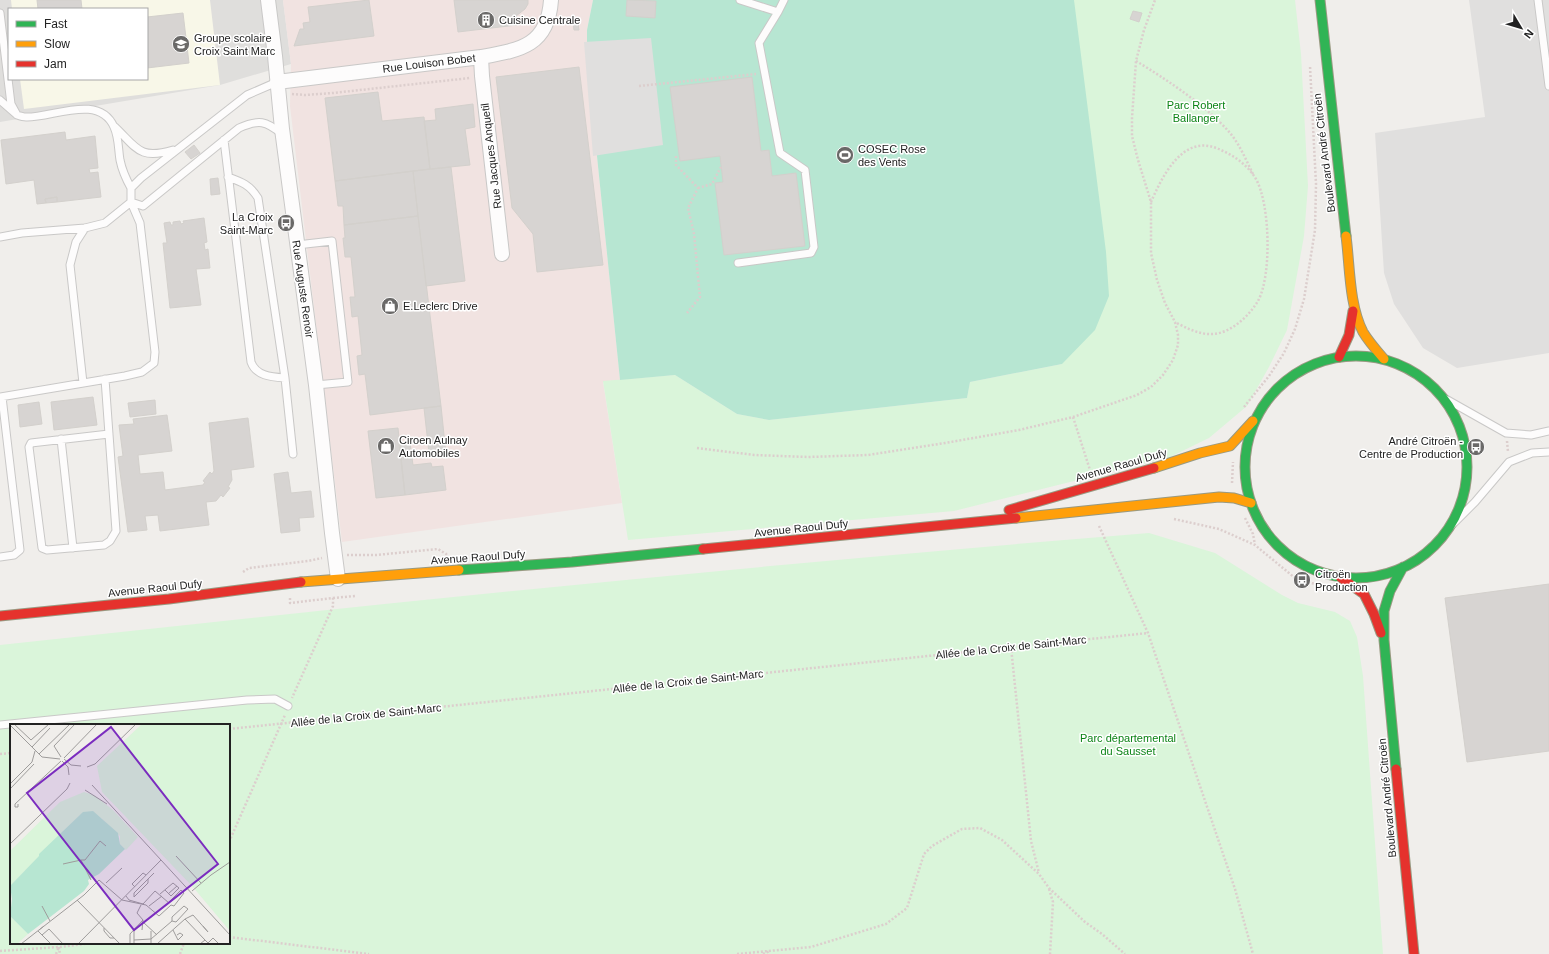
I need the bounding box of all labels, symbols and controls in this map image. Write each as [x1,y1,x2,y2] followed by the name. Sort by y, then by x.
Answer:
[8,8,148,80] legend
[1501,8,1541,48] north arrow
[476,10,496,30] building icon: Cuisine Centrale
[499,14,580,26] place label: Cuisine Centrale
[44,17,68,31] text: Fast
[1522,27,1536,41] text: N
[194,32,276,57] place label: Groupe scolaire Croix Saint Marc
[171,34,191,54] school or university icon: Groupe scolaire Croix Saint Marc
[44,37,70,51] text: Slow
[382,51,476,75] street label: Rue Louison Bobet
[44,57,67,71] text: Jam
[1311,93,1337,213] street label: Boulevard André Citroën
[1167,99,1225,124] park label: Parc Robert Ballanger
[479,102,503,210] street label: Rue Jacques Anquetil
[858,143,926,168] place label: COSEC Rose des Vents
[835,145,855,165] sports icon: COSEC Rose des Vents
[220,211,273,236] place label: La Croix Saint-Marc
[276,213,296,233] bus stop icon: La Croix Saint-Marc
[290,239,316,339] street label: Rue Auguste Renoir
[380,296,400,316] shop icon: E.Leclerc Drive
[403,300,478,312] place label: E.Leclerc Drive
[399,434,468,459] place label: Ciroen Aulnay Automobiles
[1359,435,1463,460] place label: André Citroën - Centre de Production
[376,436,396,456] shop icon: Ciroen Aulnay Automobiles
[1466,437,1486,457] bus stop icon: André Citroën - Centre de Production
[1074,446,1169,484] street label: Avenue Raoul Dufy
[753,517,849,539] street label: Avenue Raoul Dufy
[430,548,526,566] street label: Avenue Raoul Dufy
[1315,568,1368,593] place label: Citroën Production
[1292,570,1312,590] bus stop icon: Citroën Production
[107,577,203,599] street label: Avenue Raoul Dufy
[935,633,1088,661] street label: Allée de la Croix de Saint-Marc
[612,667,765,695] street label: Allée de la Croix de Saint-Marc
[290,701,443,729] street label: Allée de la Croix de Saint-Marc
[10,724,230,944] inset map
[1080,732,1176,757] park label: Parc départemental du Sausset
[1376,738,1398,858] street label: Boulevard André Citroën

